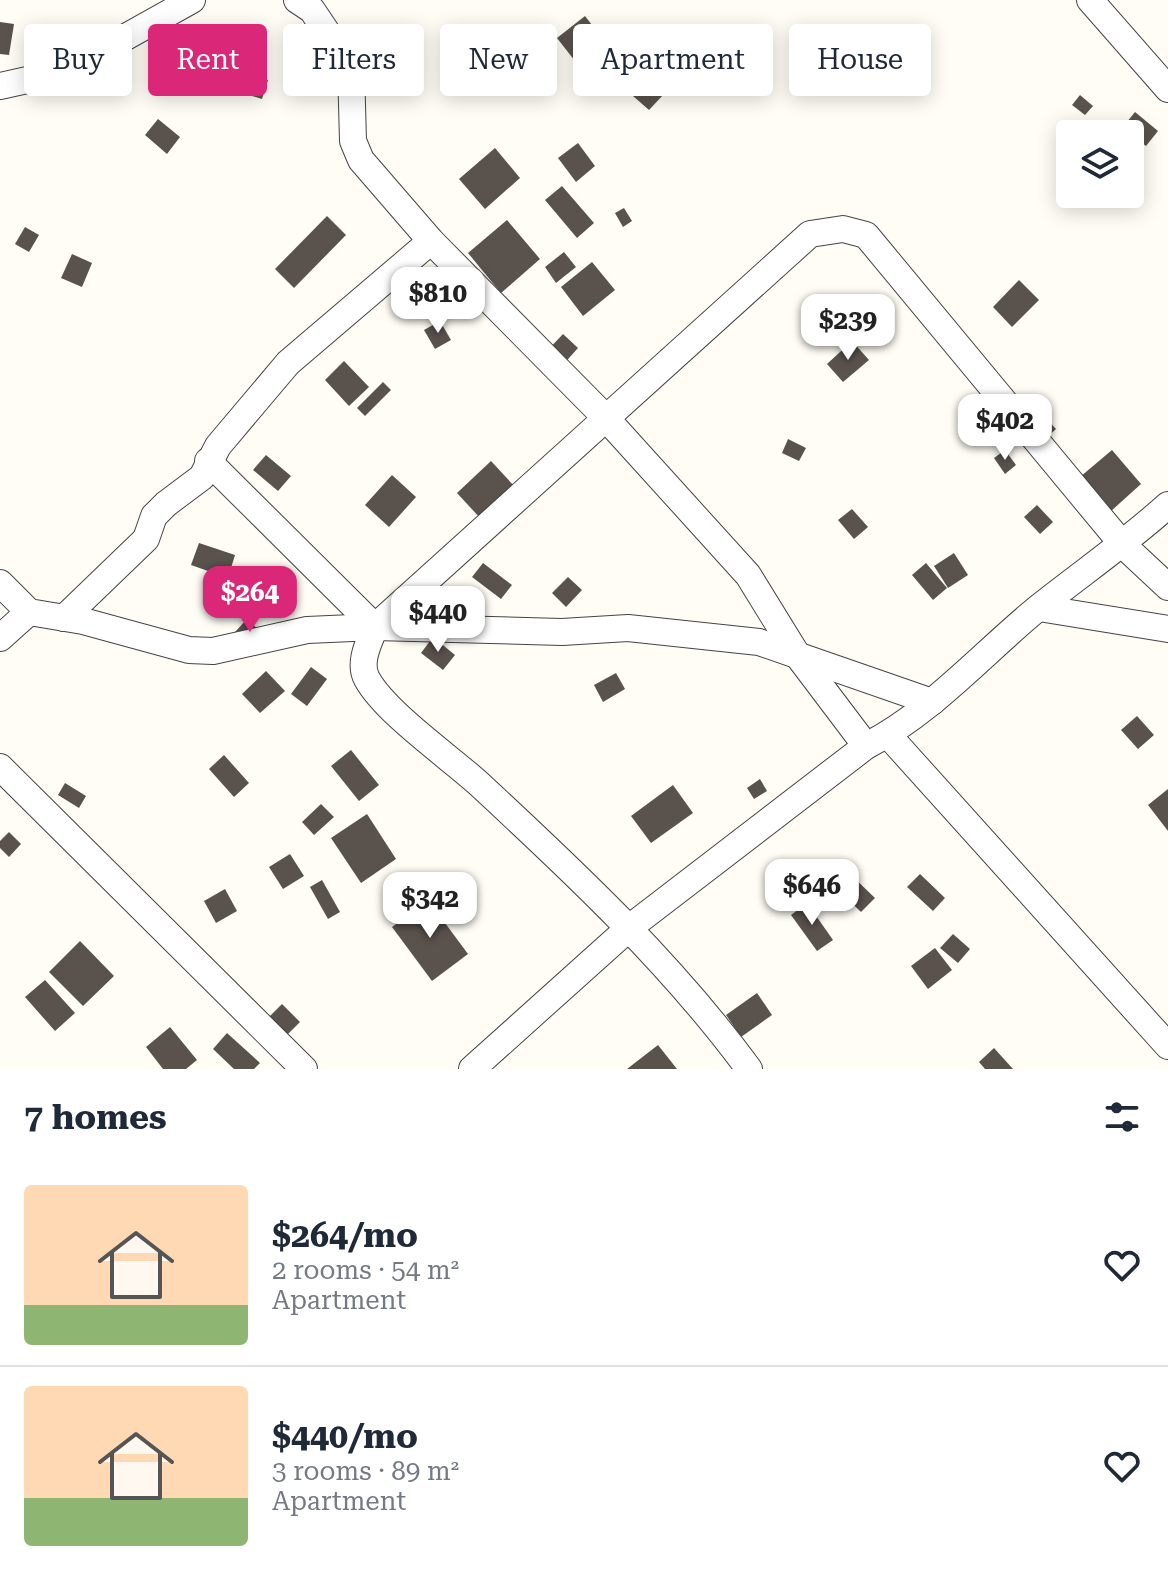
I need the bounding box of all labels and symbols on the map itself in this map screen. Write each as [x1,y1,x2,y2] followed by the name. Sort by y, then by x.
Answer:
[391,267,485,335] pin: $810
[801,294,895,362] pin: $239
[958,394,1052,462] pin: $402
[203,566,297,634] pin: $264
[391,586,485,654] pin: $440
[765,859,859,927] pin: $646
[383,872,477,940] pin: $342

